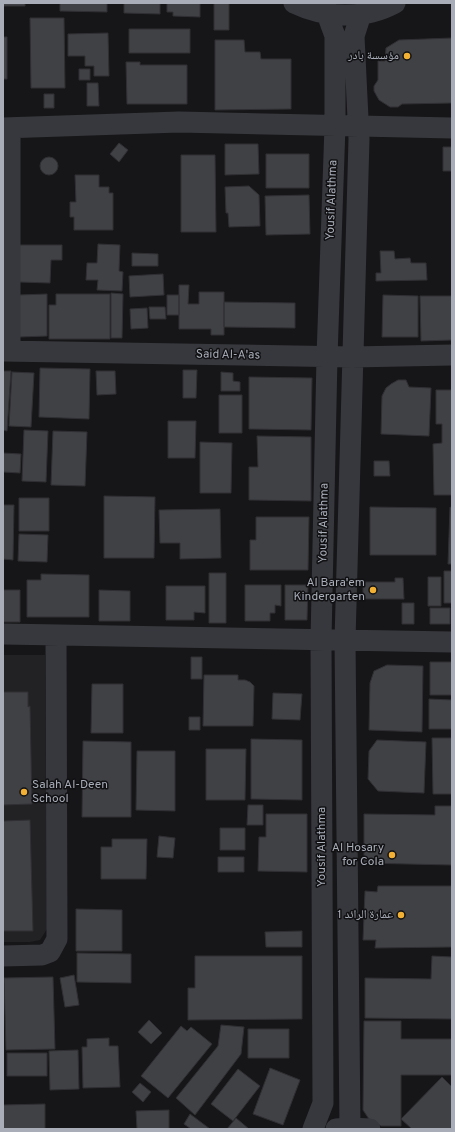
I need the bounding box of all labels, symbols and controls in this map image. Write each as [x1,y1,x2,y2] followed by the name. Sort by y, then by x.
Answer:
[347,48,399,64] place label: مؤسسة بادر
[402,51,412,61] marker: مؤسسة بادر
[323,160,341,240] street label: Yousif Alathma
[196,346,260,364] street label: Said Al-A'as
[315,483,333,563] street label: Yousif Alathma
[294,575,365,605] place label: Al Bara'em Kindergarten
[368,585,378,595] marker: Al Bara'em Kindergarten
[32,777,108,807] place label: Salah Al-Deen School
[19,787,29,797] marker: Salah Al-Deen School
[314,807,330,887] street label: Yousif Alathma
[332,840,384,870] place label: Al Hosary for Cola
[387,850,397,860] marker: Al Hosary for Cola
[337,907,393,923] place label: عمارة الرائد 1
[396,910,406,920] marker: عمارة الرائد 1

